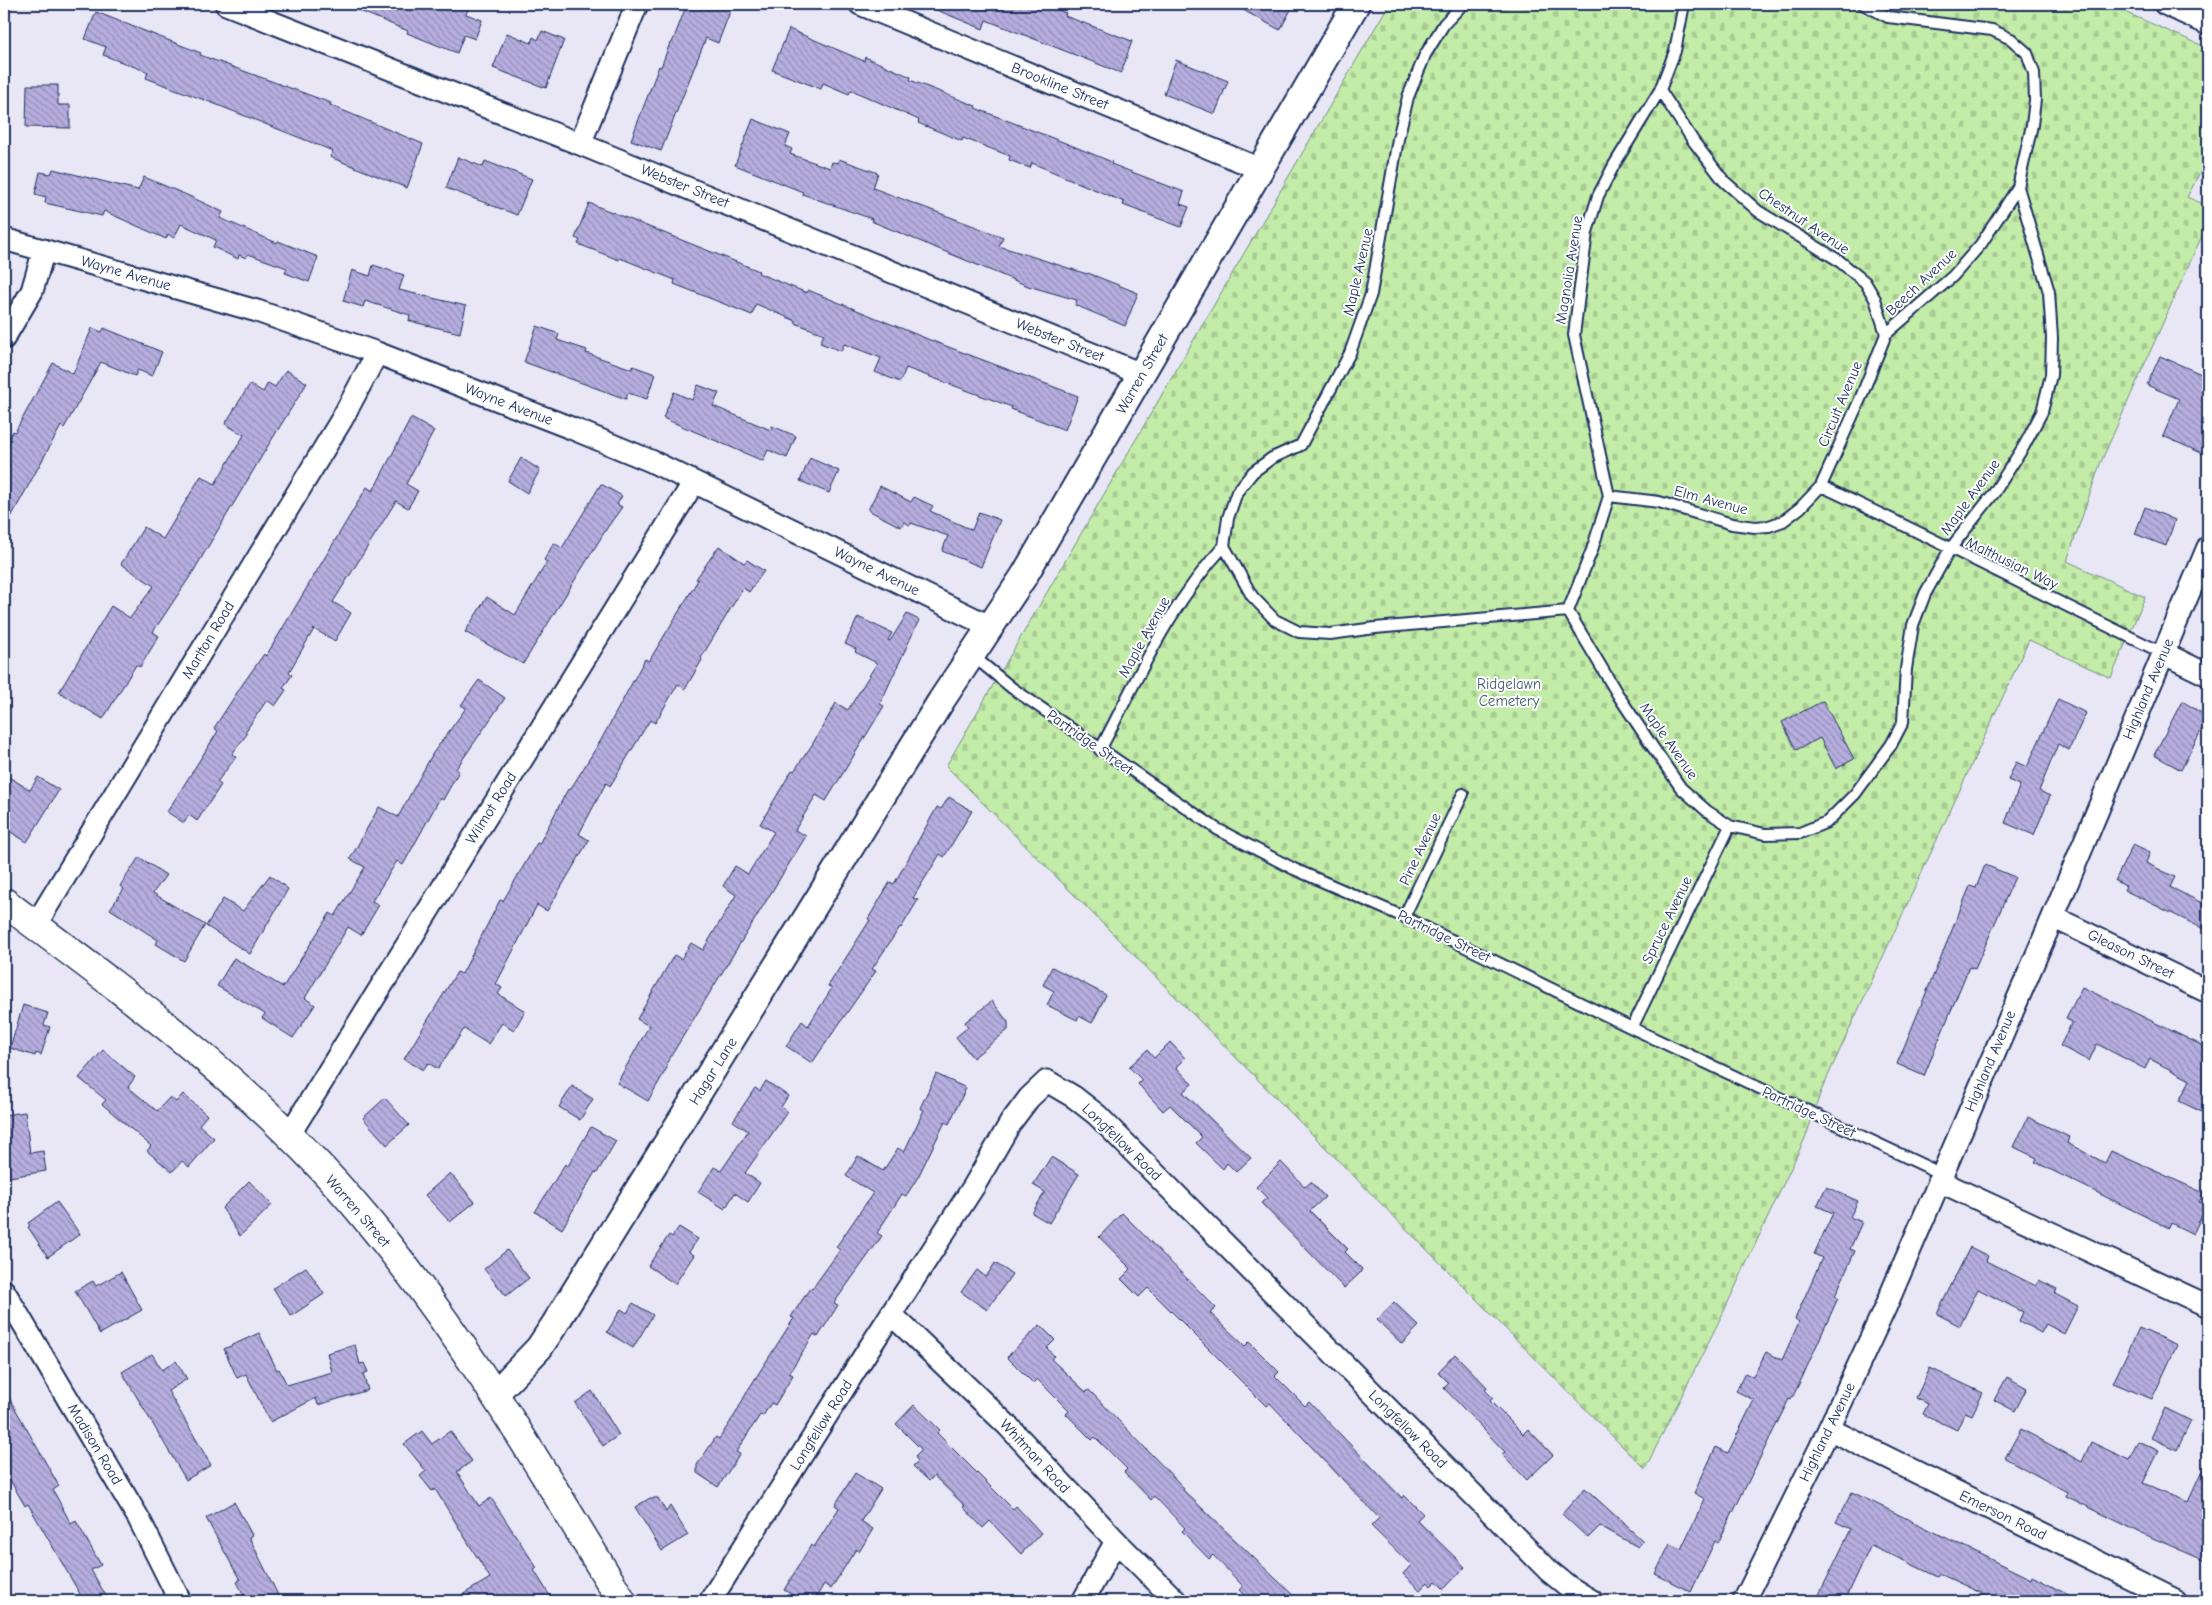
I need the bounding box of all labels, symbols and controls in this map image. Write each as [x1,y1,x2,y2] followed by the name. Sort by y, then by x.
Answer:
[1009,58,1112,114] street label: Brookline Street
[638,160,732,212] street label: Webster Street
[1755,184,1853,258] street label: Chestnut Avenue
[1552,214,1587,326] street label: Magnolia Avenue
[1339,226,1377,318] street label: Maple Avenue
[1882,244,1961,319] street label: Beech Avenue
[79,252,174,295] street label: Wayne Avenue
[1013,314,1107,366] street label: Webster Street
[1112,330,1173,417] street label: Warren Street
[1814,358,1866,450] street label: Circuit Avenue
[462,379,556,429] street label: Wayne Avenue
[1936,455,2004,539] street label: Maple Avenue
[1672,482,1750,519] street label: Elm Avenue
[1963,533,2061,593] street label: Malthusian Way
[831,543,923,600] street label: Wayne Avenue
[1114,593,1174,681] street label: Maple Avenue
[178,598,238,682] street label: Marlton Road
[2119,635,2178,742] street label: Highland Avenue
[1477,675,1541,710] park label: Ridgelawn Cemetery
[1636,699,1702,783] street label: Maple Avenue
[1043,706,1137,779] street label: Partridge Street
[462,769,520,847] street label: Wilmot Road
[1395,809,1445,888] street label: Pine Avenue
[1638,873,1696,967] street label: Spruce Avenue
[1395,906,1494,967] street label: Partridge Street
[2085,925,2178,983] street label: Gleason Street
[1961,1007,2020,1114] street label: Highland Avenue
[685,1034,741,1108] street label: Hagar Lane
[1759,1082,1859,1142] street label: Partridge Street
[1078,1100,1166,1184] street label: Longfellow Road
[322,1171,395,1251] street label: Warren Street
[786,1376,856,1474] street label: Longfellow Road
[1795,1379,1859,1485] street label: Highland Avenue
[1365,1386,1451,1472] street label: Longfellow Road
[64,1400,126,1488] street label: Madison Road
[996,1415,1074,1497] street label: Whitman Road
[1956,1486,2050,1544] street label: Emerson Road

